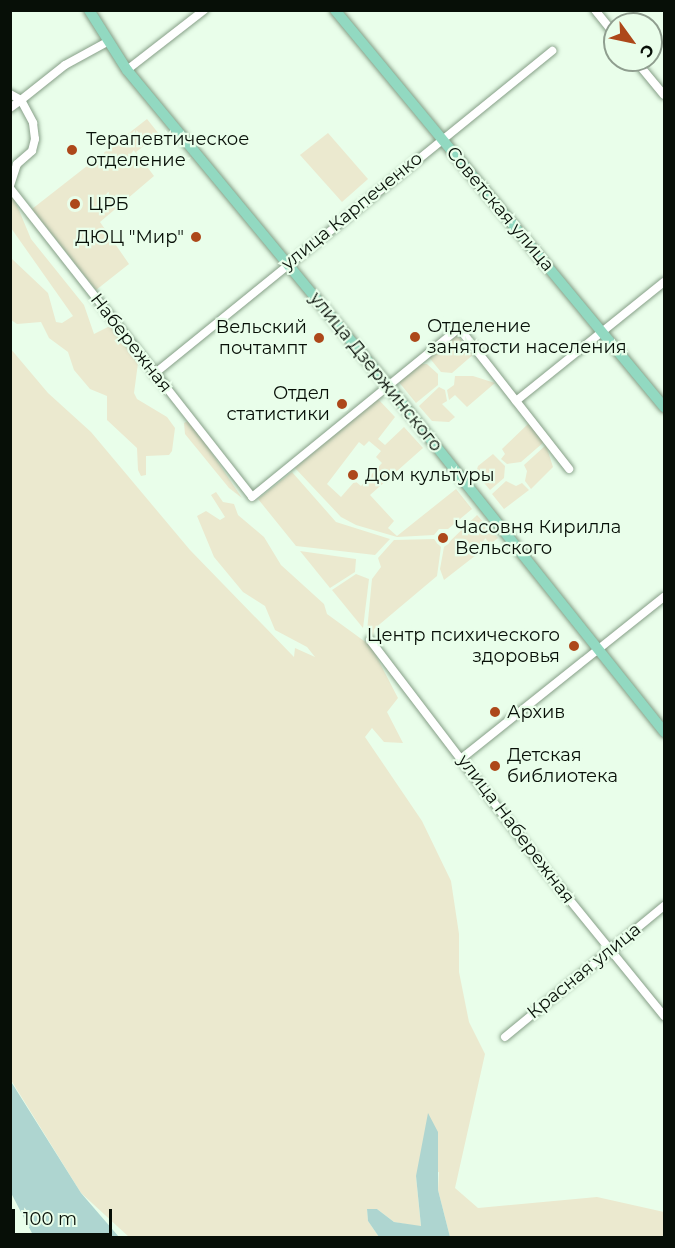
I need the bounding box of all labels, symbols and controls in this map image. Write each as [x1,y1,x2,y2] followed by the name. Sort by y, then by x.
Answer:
[603,12,663,72] north arrow
[636,41,658,61] text: С
[86,129,249,172] place label: Терапевтическое отделение
[63,141,81,159] marker: Терапевтическое отделение
[441,142,559,276] street label: Советская улица
[277,148,427,274] street label: улица Карпеченко
[88,193,129,215] place label: ЦРБ
[66,195,84,213] marker: ЦРБ
[75,226,184,248] place label: ДЮЦ "Мир"
[189,230,203,244] marker: ДЮЦ "Мир"
[305,288,447,456] street label: улица Дзержинского
[86,289,176,397] street label: Набережная
[427,316,627,358] place label: Отделение занятости населения
[216,317,307,360] place label: Вельский почтампт
[408,330,422,344] marker: Отделение занятости населения
[312,331,326,345] marker: Вельский почтампт
[226,383,330,426] place label: Отдел статистики
[335,397,349,411] marker: Отдел статистики
[365,464,495,486] place label: Дом культуры
[346,468,360,482] marker: Дом культуры
[455,517,621,560] place label: Часовня Кирилла Вельского
[436,531,450,545] marker: Часовня Кирилла Вельского
[367,625,560,668] place label: Центр психического здоровья
[565,637,583,655] marker: Центр психического здоровья
[507,701,565,723] place label: Архив
[488,705,502,719] marker: Архив
[507,745,618,788] place label: Детская библиотека
[453,750,579,908] street label: улица Набережная
[488,759,502,773] marker: Детская библиотека
[523,919,645,1023] street label: Красная улица
[15,1197,116,1235] scale bar
[23,1208,77,1230] text: 100 m

